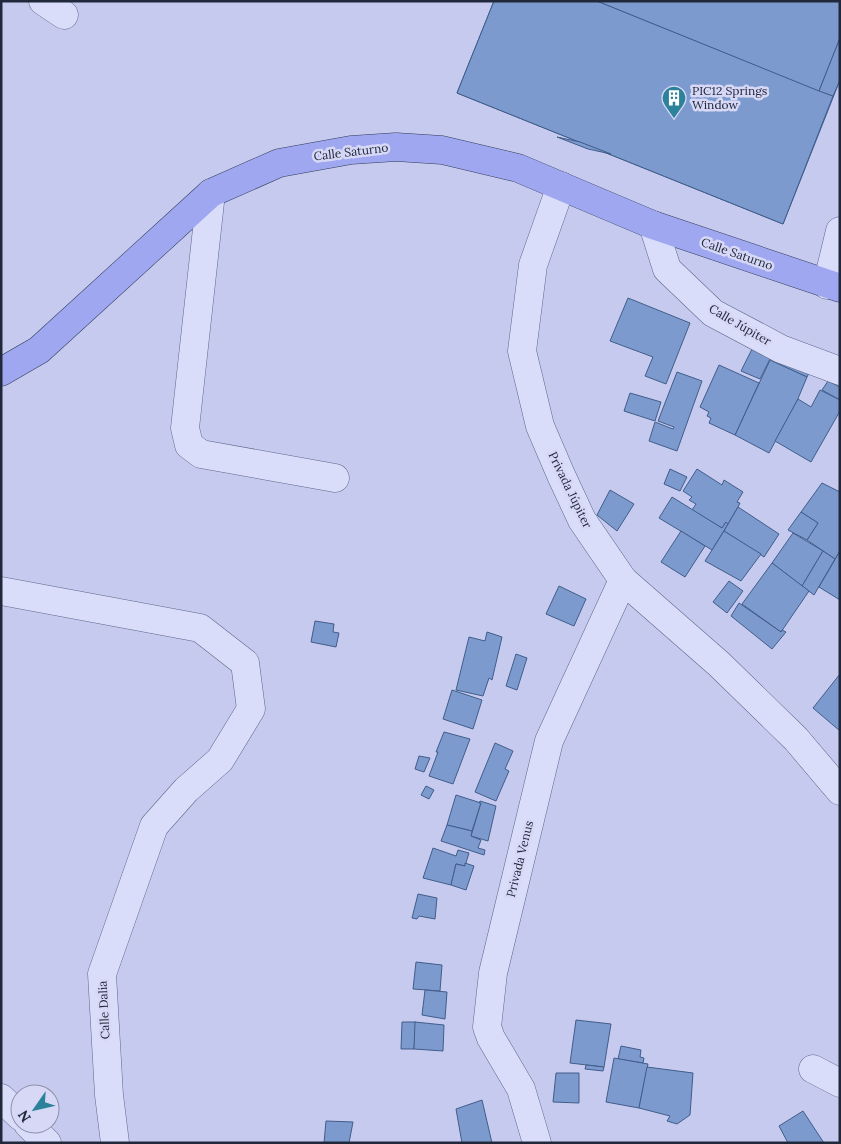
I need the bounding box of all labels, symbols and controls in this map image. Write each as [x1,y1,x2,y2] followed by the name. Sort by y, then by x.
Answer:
[692,83,768,112] place label: PIC12 Springs Window
[661,85,687,119] building icon: PIC12 Springs Window
[313,139,389,164] street label: Calle Saturno
[699,234,775,273] street label: Calle Saturno
[706,301,775,349] street label: Calle Júpiter
[545,449,596,531] street label: Privada Júpiter
[503,819,536,899] street label: Privada Venus
[94,980,113,1040] street label: Calle Dalia
[10,1084,60,1134] north arrow
[14,1107,35,1126] text: N

